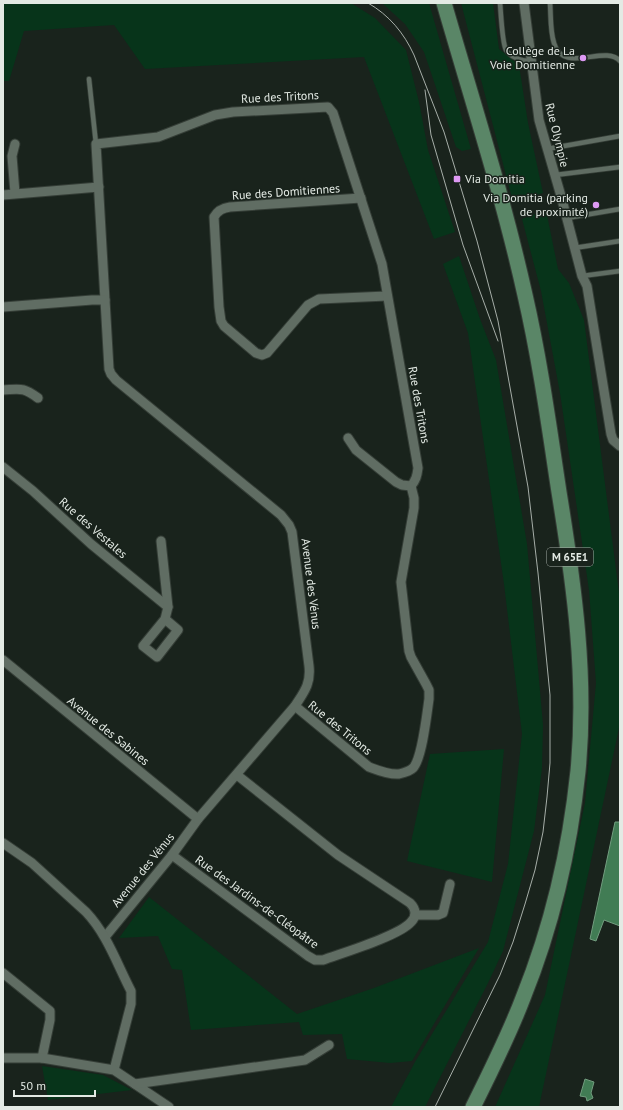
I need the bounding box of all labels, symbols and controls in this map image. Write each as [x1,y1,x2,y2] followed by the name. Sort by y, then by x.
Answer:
[489,43,575,72] place label: Collège de La Voie Domitienne
[578,53,588,63] marker: Collège de La Voie Domitienne
[241,87,319,106] street label: Rue des Tritons
[542,101,573,169] street label: Rue Olympie
[464,171,525,186] place label: Via Domitia
[452,174,462,184] marker: Via Domitia
[231,180,341,203] street label: Rue des Domitiennes
[482,190,588,219] place label: Via Domitia (parking de proximité)
[591,200,601,210] marker: Via Domitia (parking de proximité)
[405,365,434,445] street label: Rue des Tritons
[56,494,130,561] street label: Rue des Vestales
[298,538,325,630] street label: Avenue des Vénus
[547,548,593,566] road number: M 65E1
[64,693,152,768] street label: Avenue des Sabines
[305,697,375,758] street label: Rue des Tritons
[108,829,177,910] street label: Avenue des Vénus
[193,852,322,951] street label: Rue des Jardins-de-Cléopâtre
[14,1072,95,1098] scale bar
[20,1078,46,1093] text: 50 m

